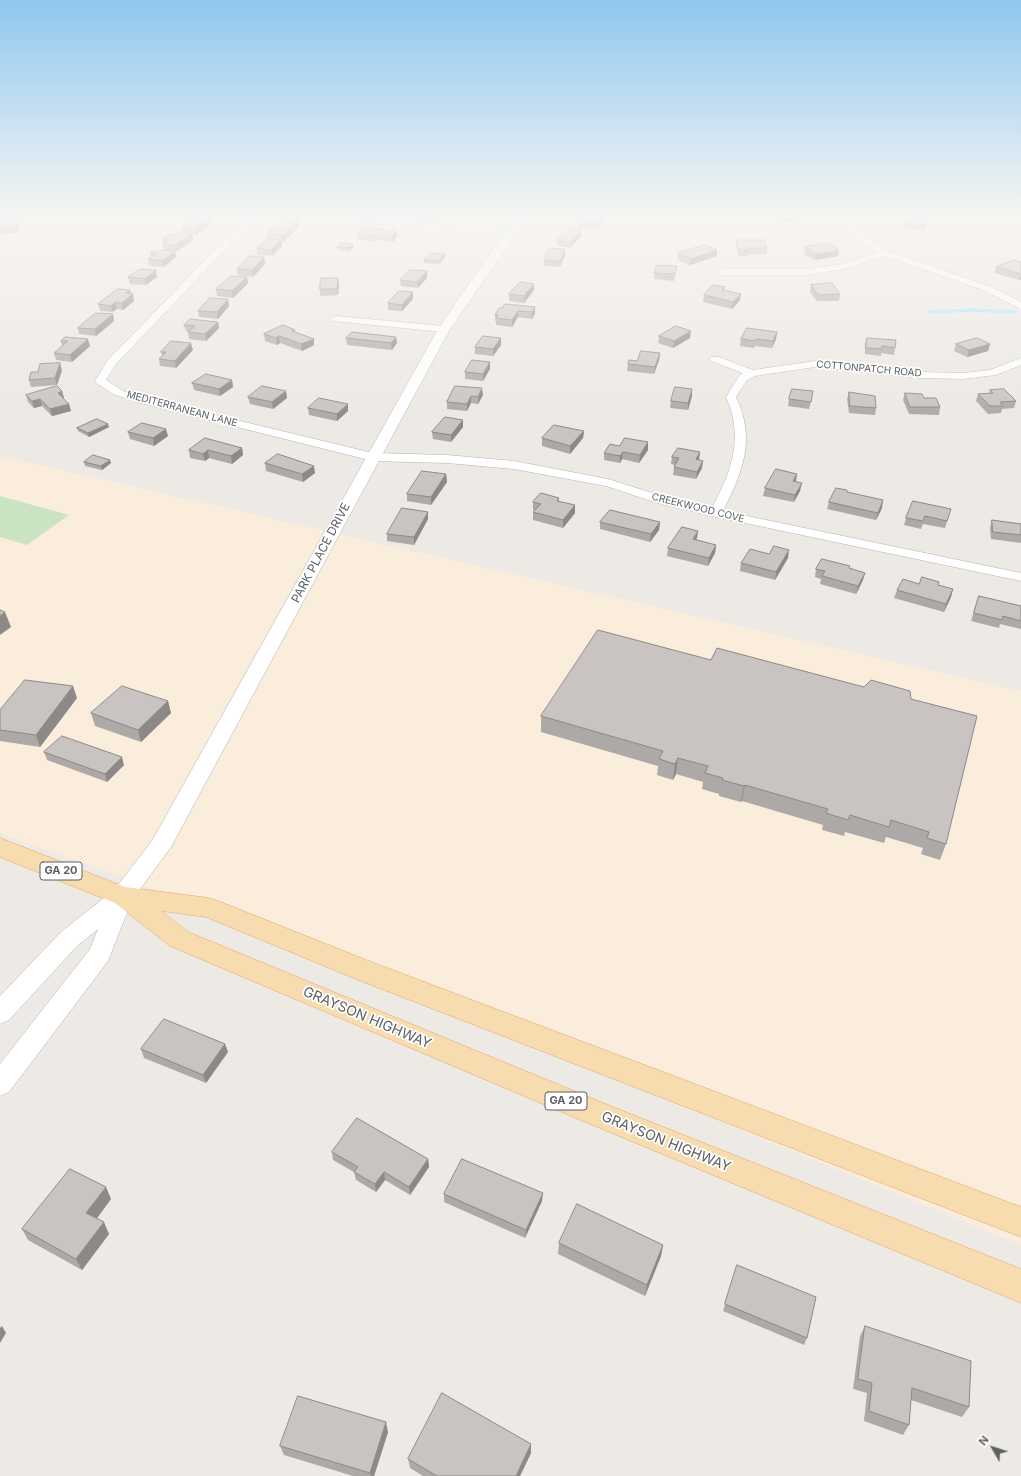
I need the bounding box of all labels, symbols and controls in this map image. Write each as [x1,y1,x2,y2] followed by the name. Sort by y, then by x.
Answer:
[816,358,922,380] street label: COTTONPATCH ROAD
[125,388,239,430] street label: MEDITERRANEAN LANE
[650,491,746,525] street label: CREEKWOOD COVE
[289,501,353,605] street label: PARK PLACE DRIVE
[40,862,82,880] road number: GA 20
[300,983,434,1053] street label: GRAYSON HIGHWAY
[545,1092,587,1110] road number: GA 20
[599,1108,733,1176] street label: GRAYSON HIGHWAY
[973,1428,1013,1468] north arrow
[976,1433,992,1448] text: N

